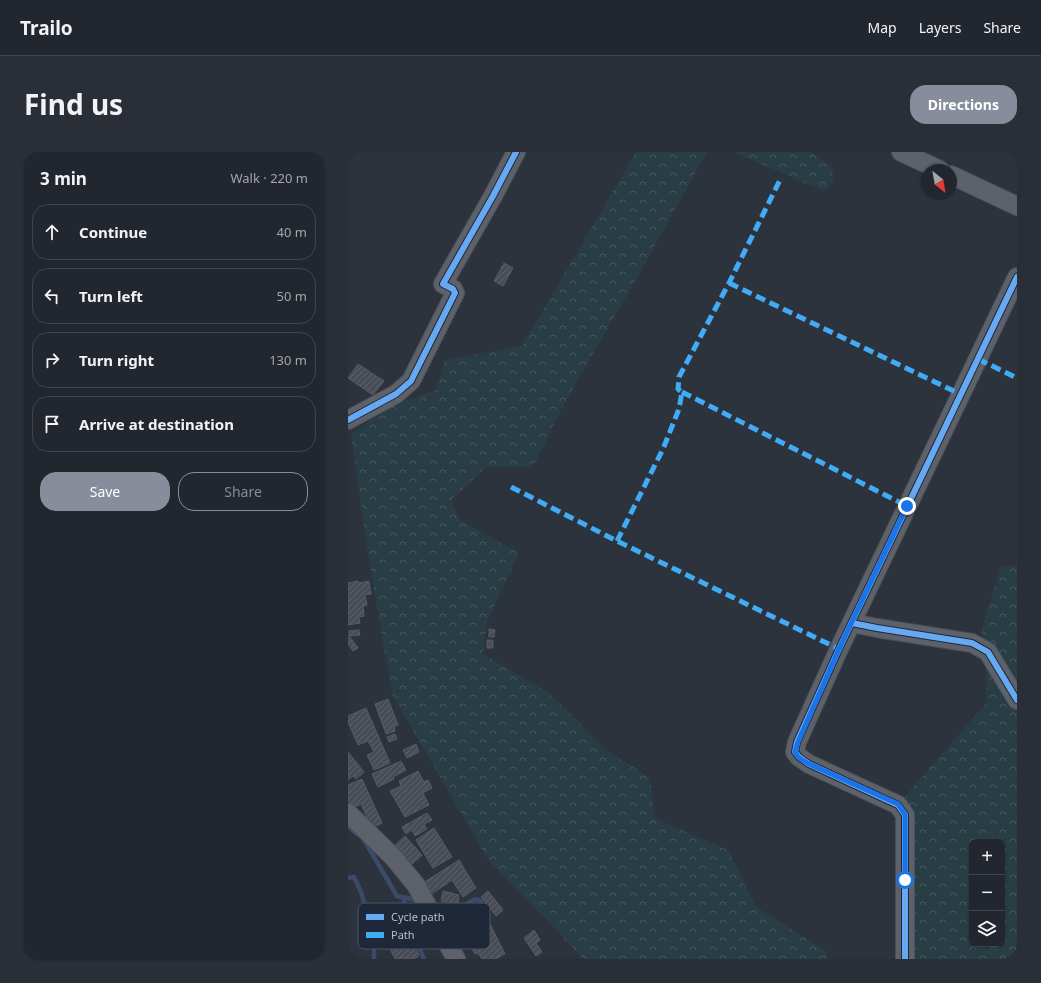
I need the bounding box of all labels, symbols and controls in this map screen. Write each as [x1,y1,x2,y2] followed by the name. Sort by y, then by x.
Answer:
[20,15,73,41] text: Trailo
[868,18,897,37] text: Map
[919,18,961,37] text: Layers
[983,18,1021,37] text: Share
[24,85,123,123] text: Find us
[910,85,1017,124] button: Directions
[921,164,957,200] north arrow
[40,167,87,190] text: 3 min
[230,169,308,187] text: Walk · 220 m
[41,221,63,243] icon: ahead
[79,222,147,242] text: Continue
[277,223,307,241] text: 40 m
[41,285,63,307] icon: left
[79,286,143,306] text: Turn left
[277,287,307,305] text: 50 m
[41,349,63,371] icon: right
[79,350,154,370] text: Turn right
[269,351,307,369] text: 130 m
[41,413,63,435] icon: arrive
[79,414,234,434] text: Arrive at destination
[40,472,170,511] button: Save
[178,472,308,511] button: Share
[898,497,916,515] route end
[969,839,1005,947] map controls
[969,839,1005,875] button: +
[896,871,914,889] route start
[969,875,1005,911] button: −
[358,903,490,949] legend
[391,909,444,924] text: Cycle path
[969,911,1005,947] button: layers
[391,927,415,942] text: Path

